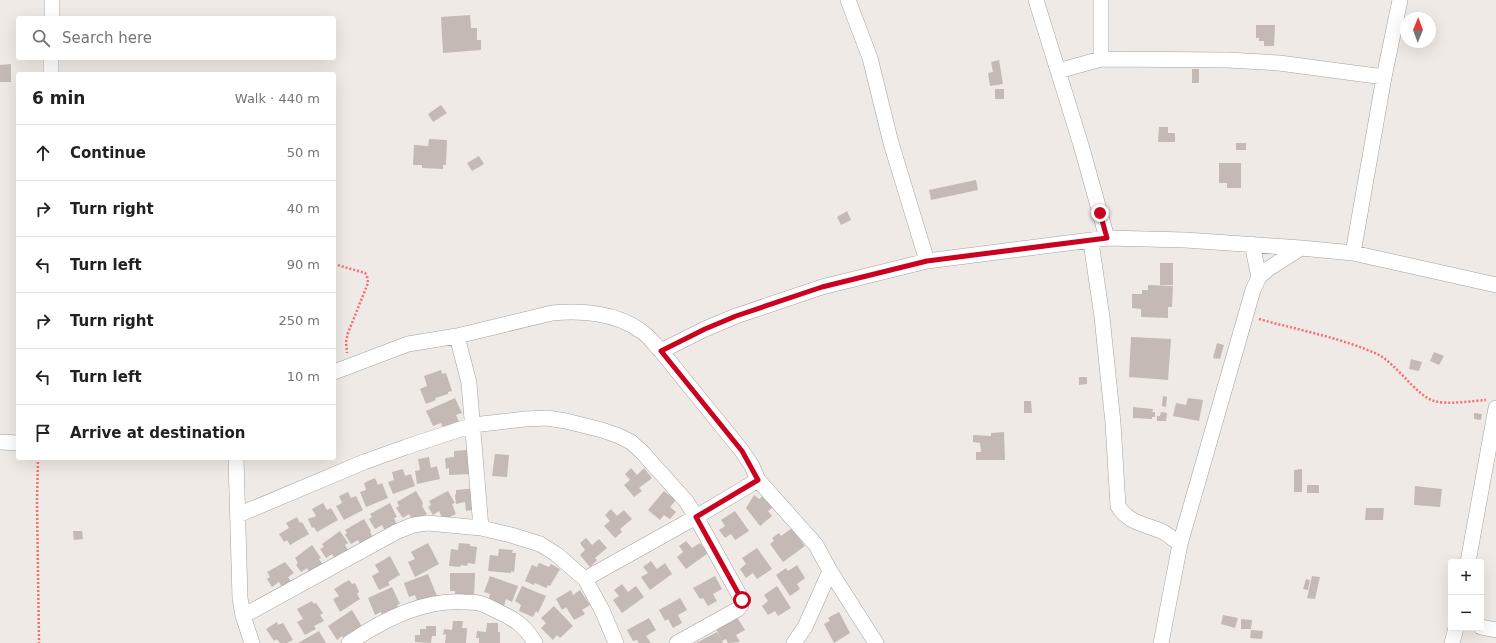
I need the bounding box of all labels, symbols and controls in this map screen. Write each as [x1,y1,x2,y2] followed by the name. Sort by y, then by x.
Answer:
[1400,12,1436,48] north arrow
[16,16,336,60] search box
[30,27,52,49] icon: search
[62,29,152,47] text: Search here
[32,88,85,108] text: 6 min
[235,91,320,106] text: Walk · 440 m
[32,142,54,164] icon: ahead
[70,144,146,162] text: Continue
[287,145,320,160] text: 50 m
[32,198,54,220] icon: right
[70,200,154,218] text: Turn right
[287,201,320,216] text: 40 m
[1091,204,1109,222] route end
[32,254,54,276] icon: left
[70,256,142,274] text: Turn left
[287,257,320,272] text: 90 m
[32,310,54,332] icon: right
[70,312,154,330] text: Turn right
[278,313,320,328] text: 250 m
[32,366,54,388] icon: left
[70,368,142,386] text: Turn left
[287,369,320,384] text: 10 m
[32,422,54,444] icon: arrive
[70,424,245,442] text: Arrive at destination
[1448,559,1484,631] map controls
[1448,559,1484,595] button: +
[733,591,751,609] route start
[1448,595,1484,631] button: −

